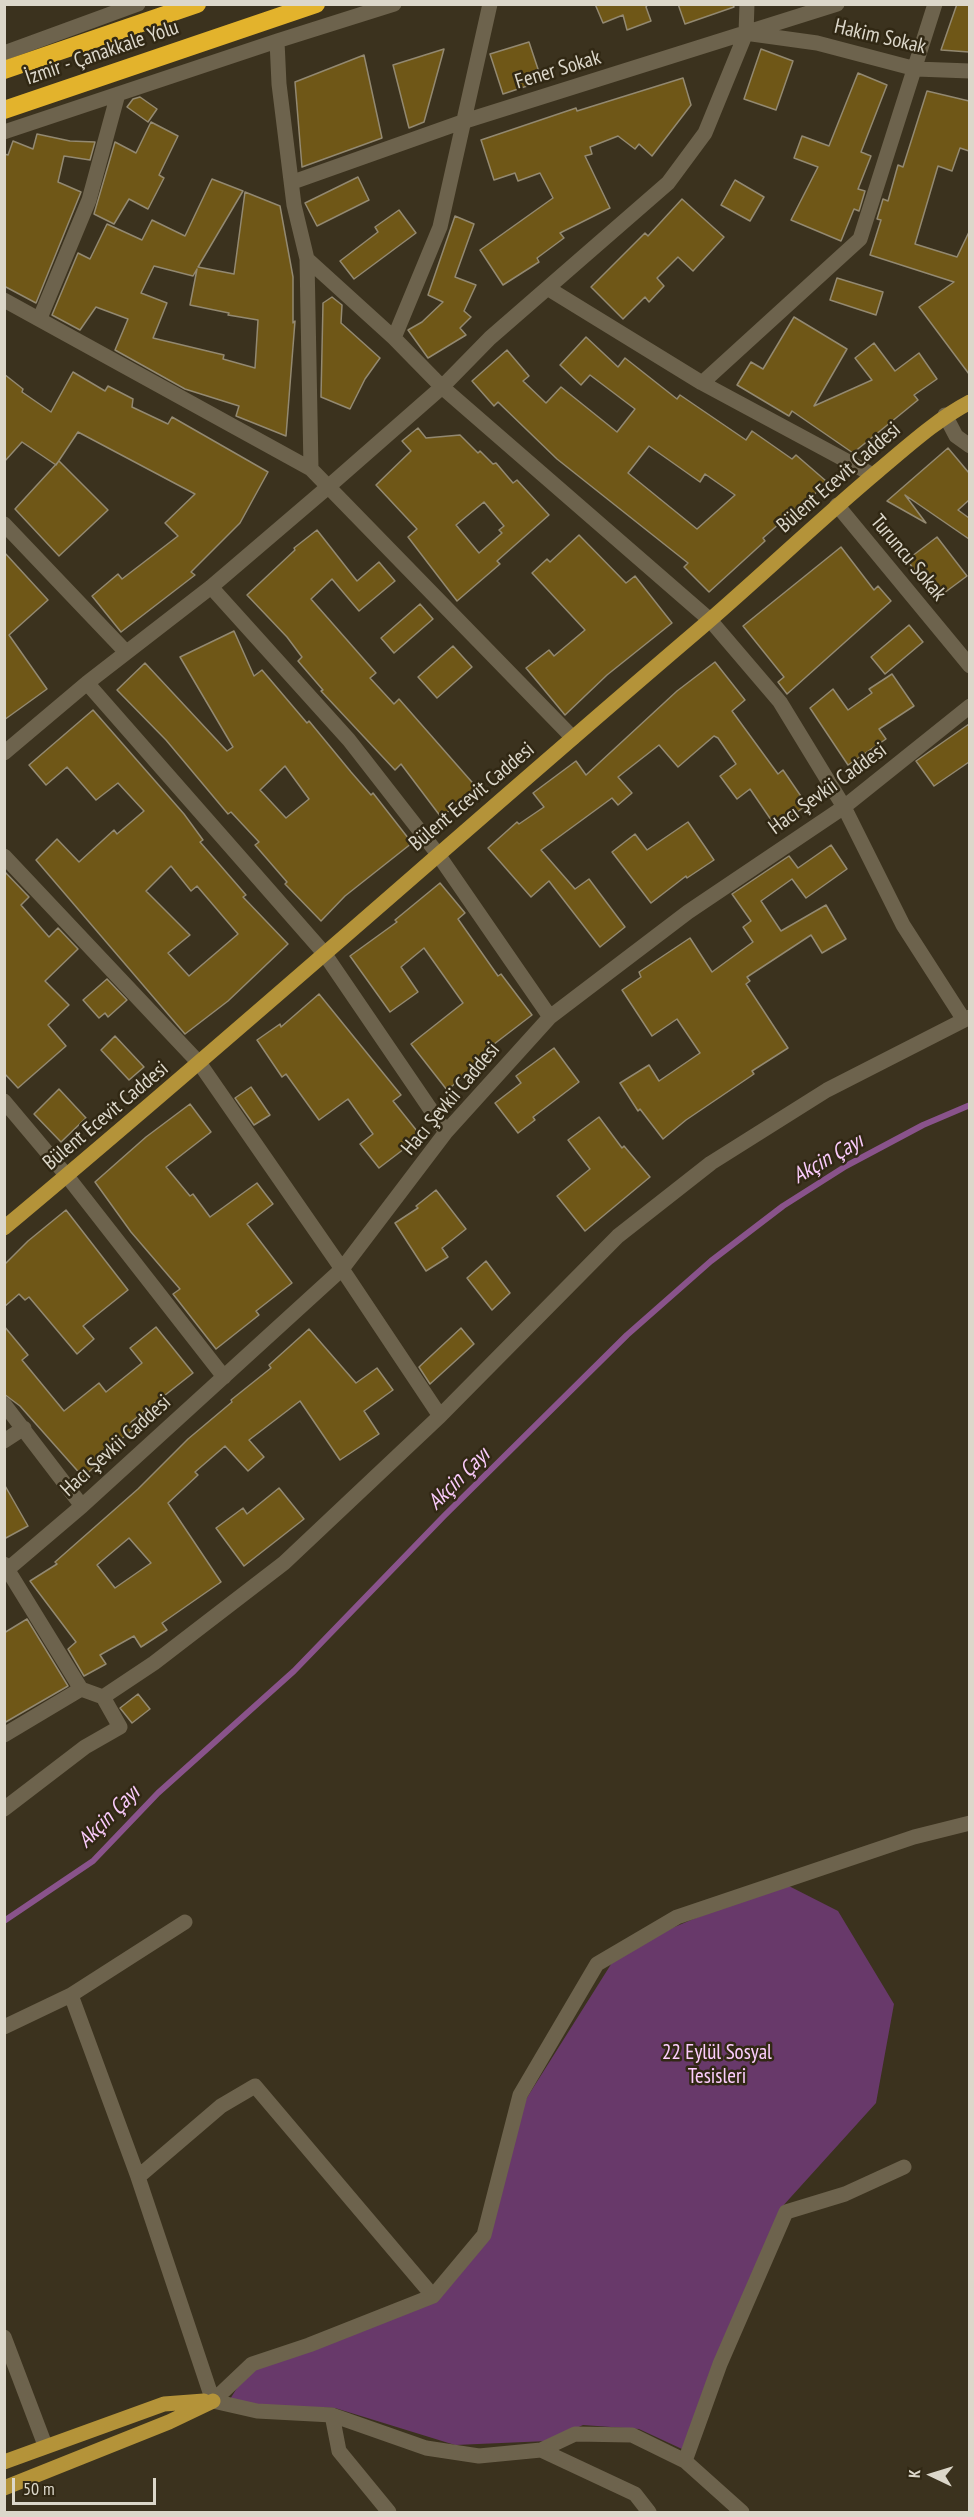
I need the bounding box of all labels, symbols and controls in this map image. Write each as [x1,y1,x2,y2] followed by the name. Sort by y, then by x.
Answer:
[832,14,928,60] street label: Hakim Sokak
[22,15,182,91] street label: İzmir - Çanakkale Yolu
[512,45,604,95] street label: Fener Sokak
[772,417,906,539] street label: Bülent Ecevit Caddesi
[865,510,951,606] street label: Turuncu Sokak
[404,737,540,857] street label: Bülent Ecevit Caddesi
[764,738,892,840] street label: Hacı Şevkii Caddesi
[396,1037,506,1161] street label: Hacı Şevkii Caddesi
[38,1056,174,1176] street label: Bülent Ecevit Caddesi
[788,1128,868,1190] water label: Akçin Çayı
[56,1390,176,1502] street label: Hacı Şevkii Caddesi
[422,1442,496,1516] water label: Akçin Çayı
[72,1780,146,1854] water label: Akçin Çayı
[662,2040,772,2090] park label: 22 Eylül Sosyal Tesisleri
[902,2445,962,2505] north arrow
[15,2466,159,2504] scale bar
[904,2469,924,2479] text: K
[23,2477,55,2500] text: 50 m

